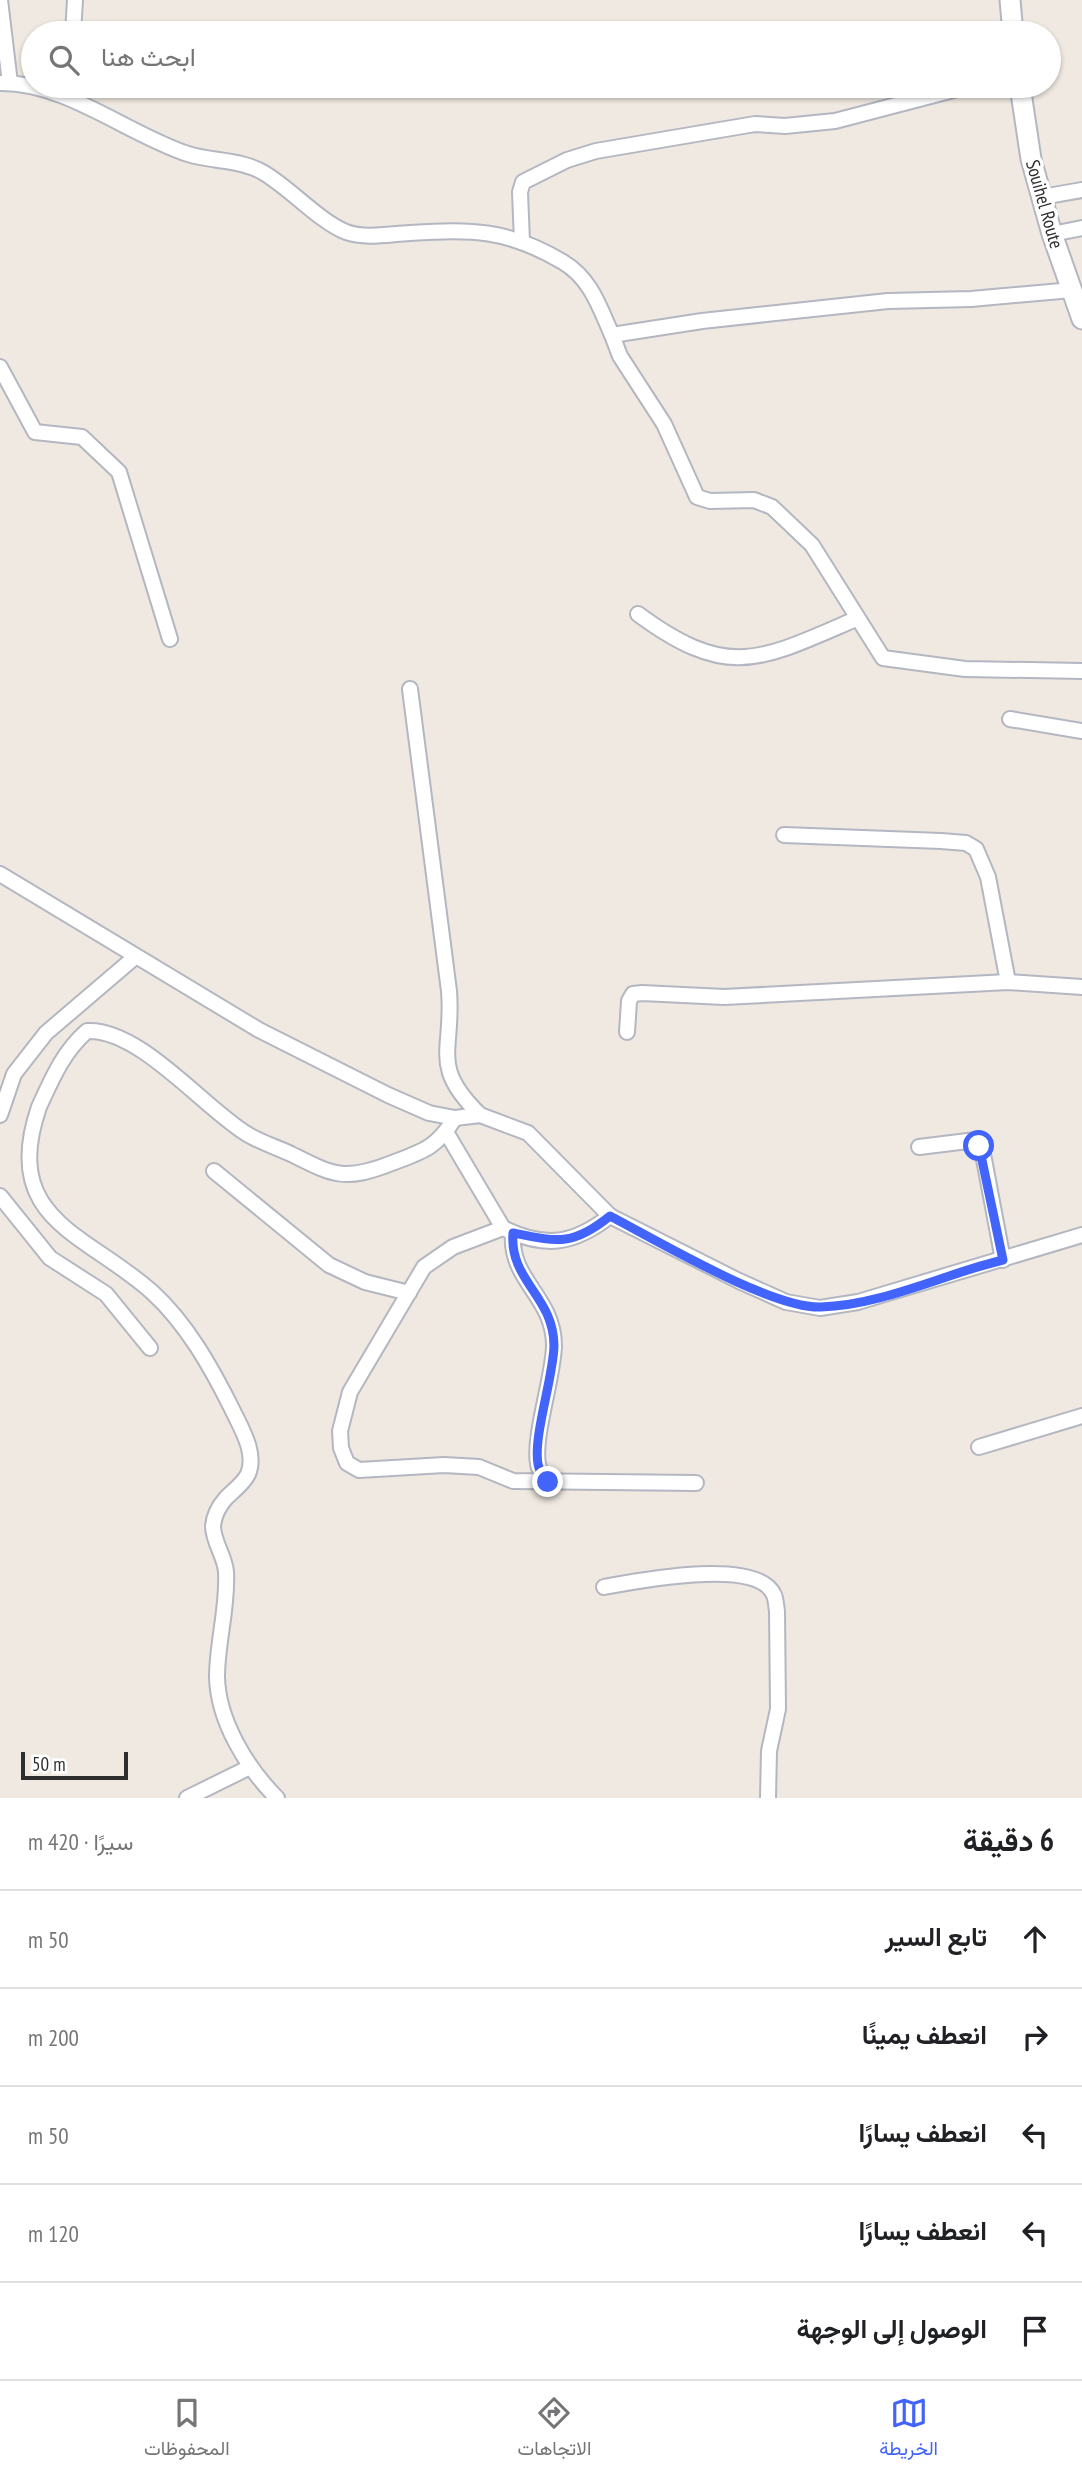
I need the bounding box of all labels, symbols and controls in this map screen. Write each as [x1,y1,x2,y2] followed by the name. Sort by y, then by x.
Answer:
[21,21,1061,98] search box
[101,40,196,73] text: ابحث هنا
[45,41,83,79] icon: search
[1021,157,1069,251] street label: Souihel Route
[963,1130,994,1161] route start
[532,1466,563,1497] route end
[21,1749,128,1781] scale bar
[32,1752,66,1776] text: 50 m
[963,1820,1054,1859] text: 6 دقيقة
[28,1827,134,1856] text: سيرًا · 420 m
[885,1920,987,1953] text: تابع السير
[1016,1920,1054,1958] icon: ahead
[28,1925,69,1954] text: 50 m
[862,2018,987,2051] text: انعطف يمينًا
[1016,2018,1054,2056] icon: right
[28,2023,79,2052] text: 200 m
[859,2116,987,2149] text: انعطف يسارًا
[1016,2116,1054,2154] icon: left
[28,2121,69,2150] text: 50 m
[859,2214,987,2247] text: انعطف يسارًا
[1016,2214,1054,2252] icon: left
[28,2219,79,2248] text: 120 m
[797,2312,987,2345] text: الوصول إلى الوجهة
[1016,2312,1054,2350] icon: arrive
[144,2394,230,2465] tab: المحفوظات
[518,2394,591,2465] tab: الاتجاهات
[879,2394,938,2465] tab: الخريطة

